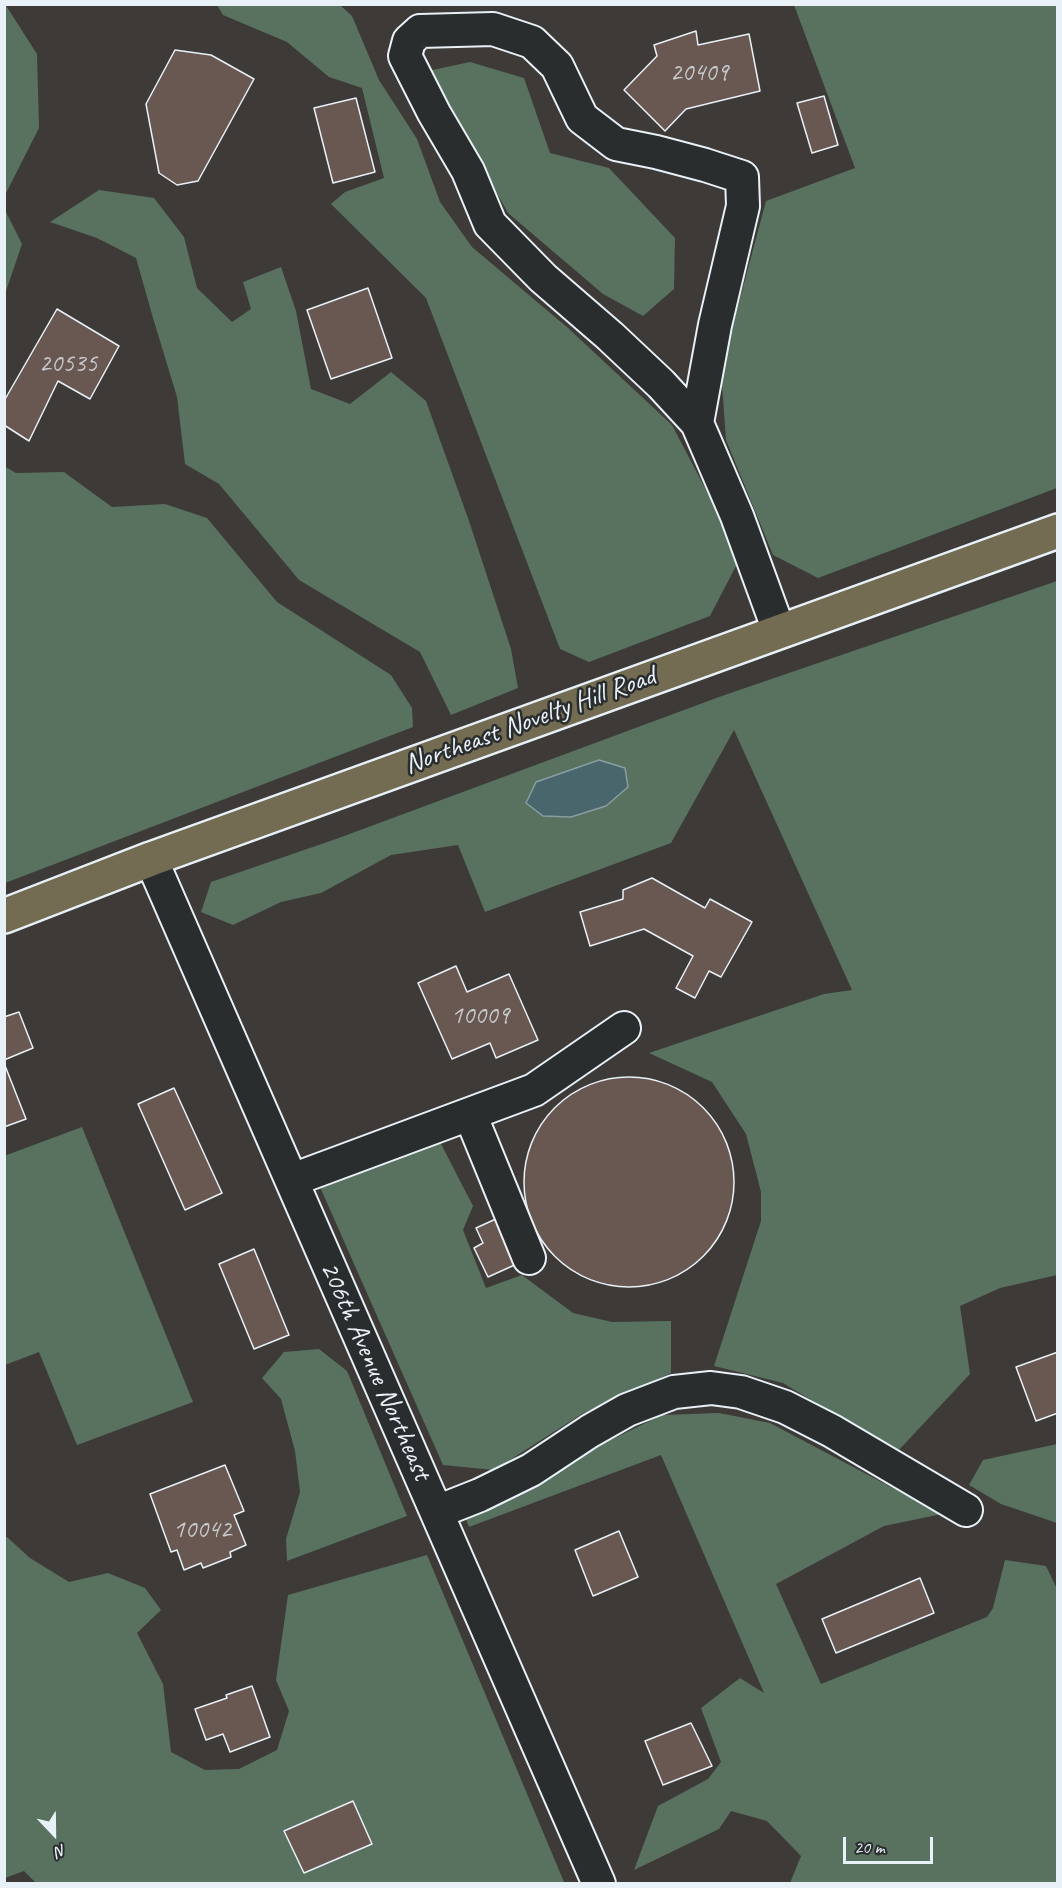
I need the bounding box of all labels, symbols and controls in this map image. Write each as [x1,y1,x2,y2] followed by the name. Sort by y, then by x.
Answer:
[670,57,728,89] house number: 20409
[39,348,97,380] house number: 20535
[400,660,660,782] street label: Northeast Novelty Hill Road
[451,1000,509,1032] house number: 10009
[312,1256,438,1486] street label: 206th Avenue Northeast
[173,1514,231,1546] house number: 10042
[24,1804,84,1864] north arrow
[846,1825,936,1863] scale bar
[854,1836,885,1858] text: 20 m
[52,1840,69,1862] text: N

